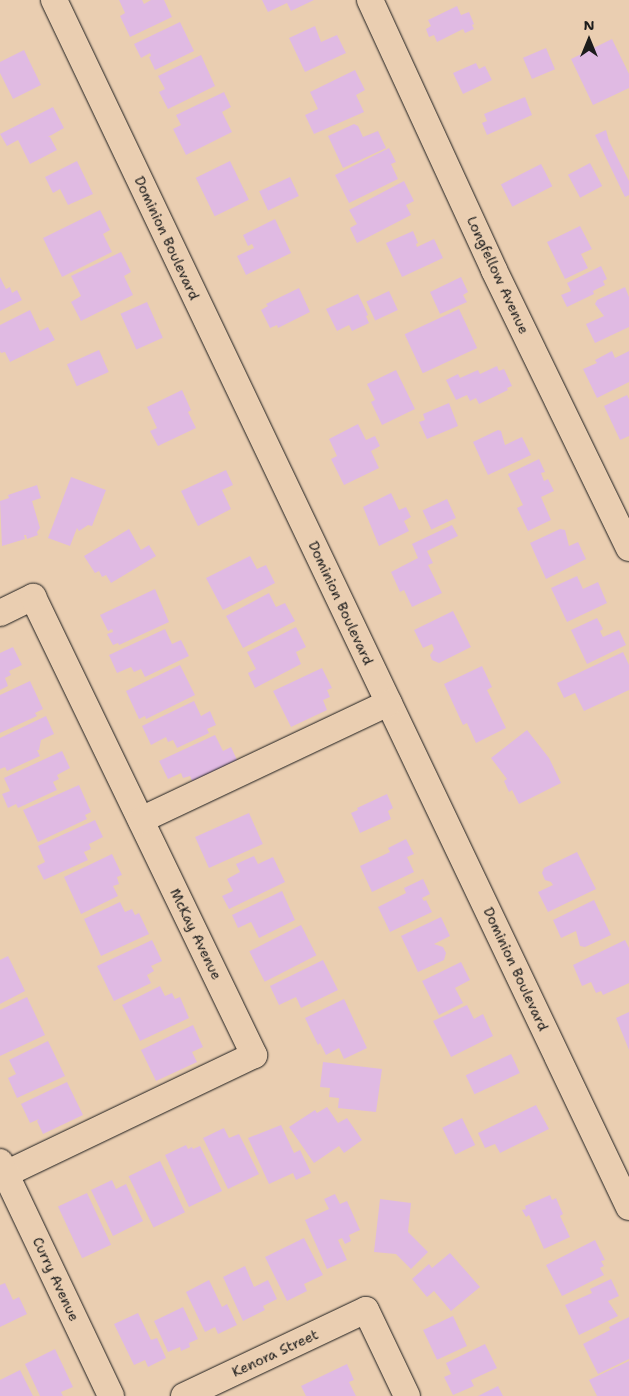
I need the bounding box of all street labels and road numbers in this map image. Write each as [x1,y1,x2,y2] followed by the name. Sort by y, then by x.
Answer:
[131,173,203,303] street label: Dominion Boulevard
[463,214,533,336] street label: Longfellow Avenue
[305,538,377,668] street label: Dominion Boulevard
[167,886,225,982] street label: McKay Avenue
[480,904,552,1034] street label: Dominion Boulevard
[29,1234,83,1324] street label: Curry Avenue
[229,1326,321,1380] street label: Kenora Street

